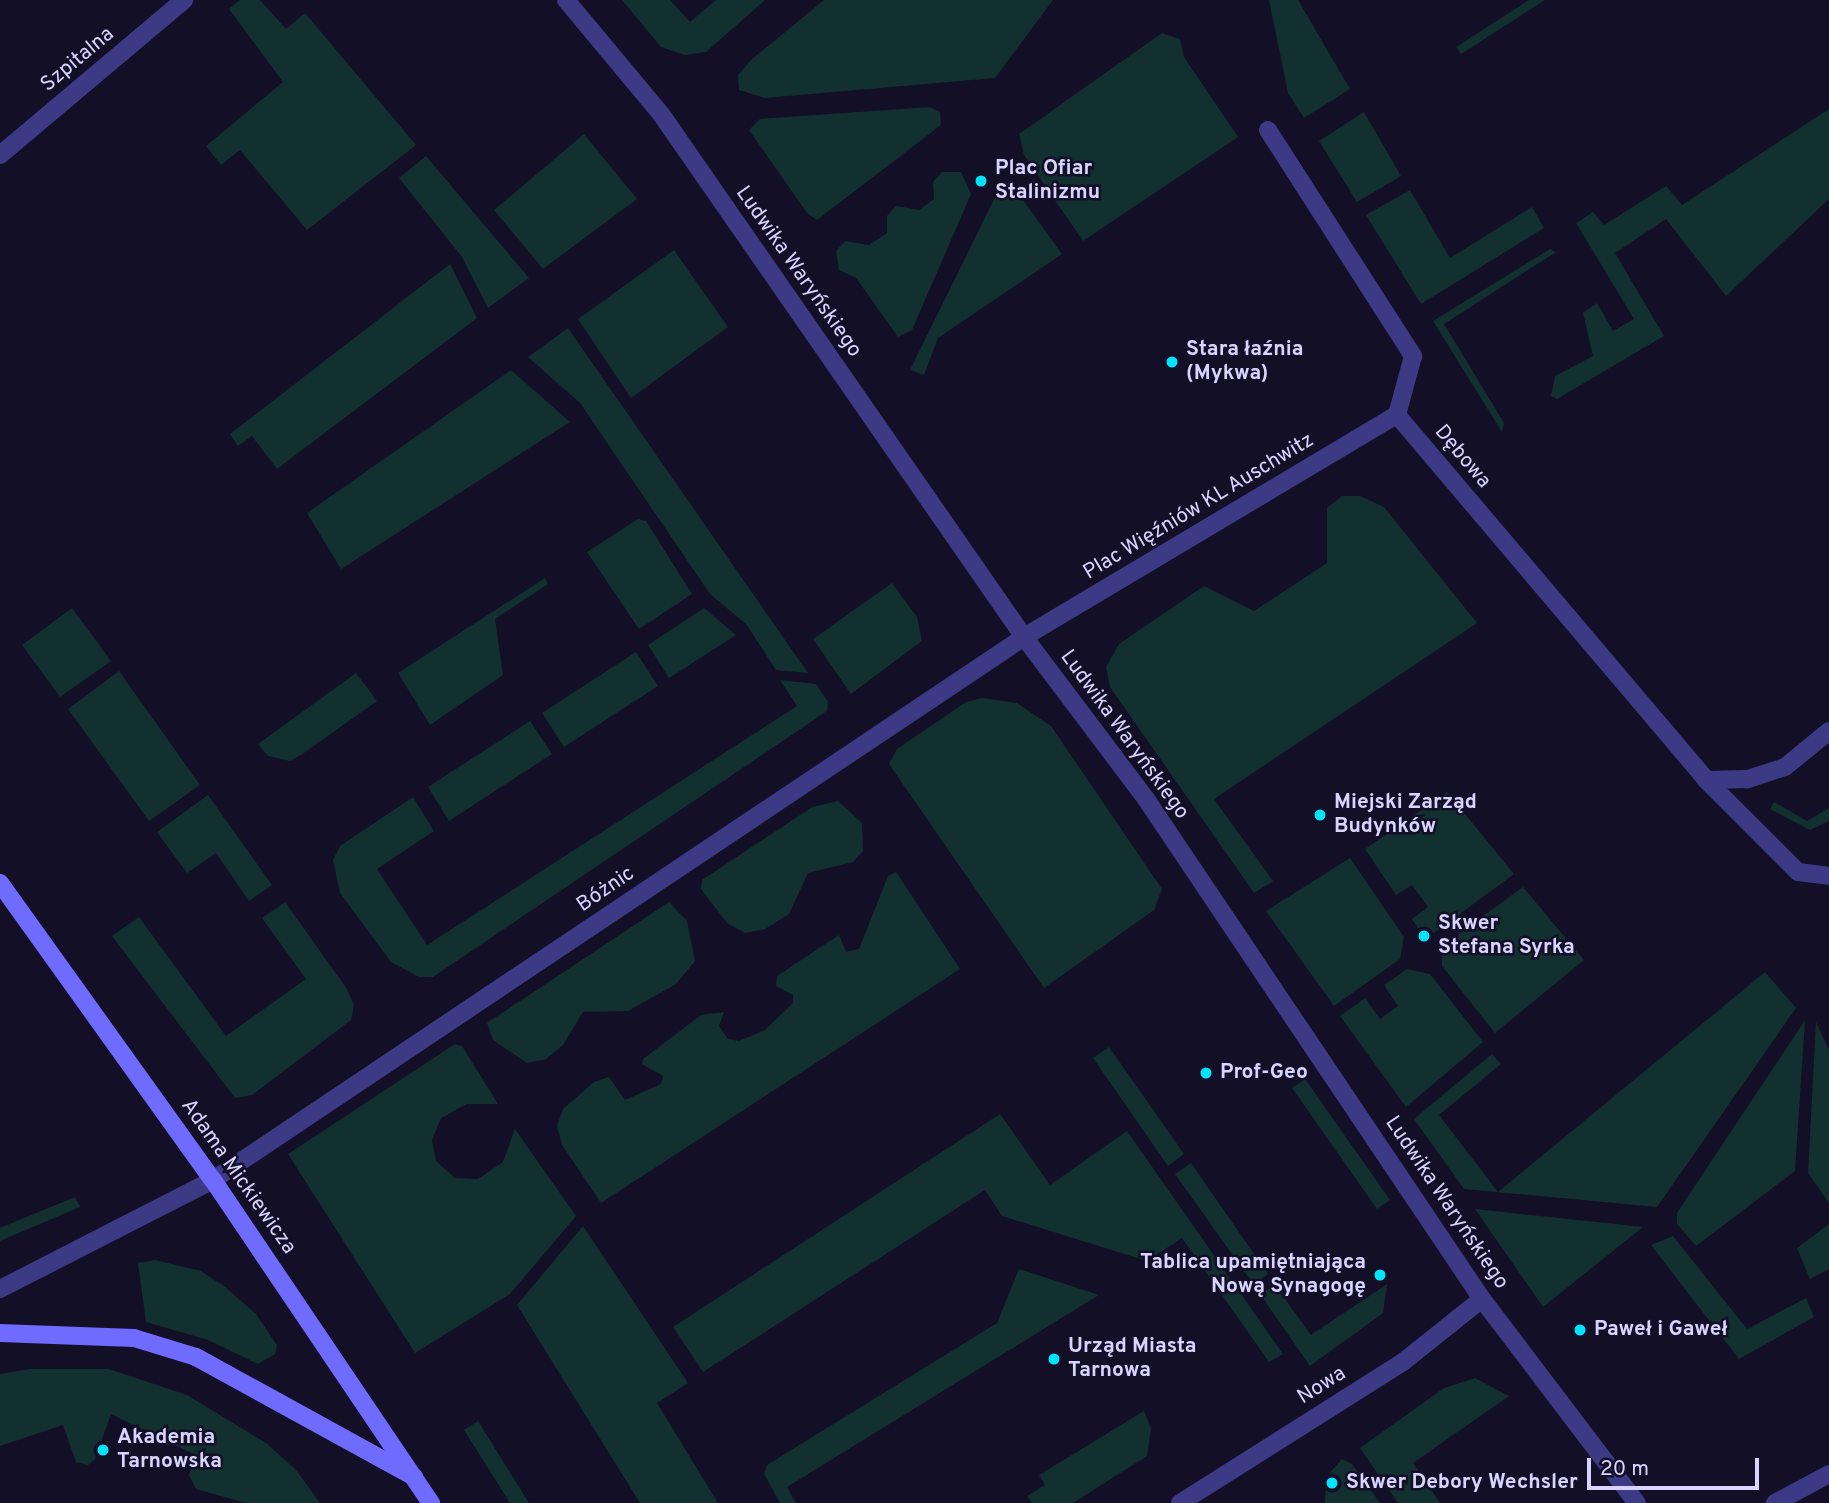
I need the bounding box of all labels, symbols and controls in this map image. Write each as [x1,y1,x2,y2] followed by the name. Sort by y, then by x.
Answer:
[36,22,120,98] street label: Szpitalna
[995,156,1100,206] place label: Plac Ofiar Stalinizmu
[973,173,989,189] marker: Plac Ofiar Stalinizmu
[729,181,867,363] street label: Ludwika Waryńskiego
[1186,337,1303,387] place label: Stara łaźnia (Mykwa)
[1164,354,1180,370] marker: Stara łaźnia (Mykwa)
[1428,420,1496,494] street label: Dębowa
[1079,428,1319,586] street label: Plac Więźniów KL Auschwitz
[1054,645,1194,825] street label: Ludwika Waryńskiego
[1334,790,1477,840] place label: Miejski Zarząd Budynków
[1312,807,1328,823] marker: Miejski Zarząd Budynków
[572,862,640,918] street label: Bóżnic
[1438,911,1575,961] place label: Skwer Stefana Syrka
[1416,928,1432,944] marker: Skwer Stefana Syrka
[1220,1060,1308,1086] place label: Prof-Geo
[1198,1065,1214,1081] marker: Prof-Geo
[175,1095,301,1259] street label: Adama Mickiewicza
[1379,1112,1513,1294] street label: Ludwika Waryńskiego
[1140,1250,1366,1300] place label: Tablica upamiętniająca Nową Synagogę
[1372,1267,1388,1283] marker: Tablica upamiętniająca Nową Synagogę
[1594,1317,1728,1343] place label: Paweł i Gaweł
[1572,1322,1588,1338] marker: Paweł i Gaweł
[1068,1334,1197,1384] place label: Urząd Miasta Tarnowa
[1046,1351,1062,1367] marker: Urząd Miasta Tarnowa
[1293,1361,1351,1411] street label: Nowa
[117,1425,222,1475] place label: Akademia Tarnowska
[95,1442,111,1458] marker: Akademia Tarnowska
[1591,1444,1762,1488] scale bar
[1600,1456,1649,1483] text: 20 m
[1346,1470,1578,1496] place label: Skwer Debory Wechsler
[1324,1475,1340,1491] marker: Skwer Debory Wechsler

